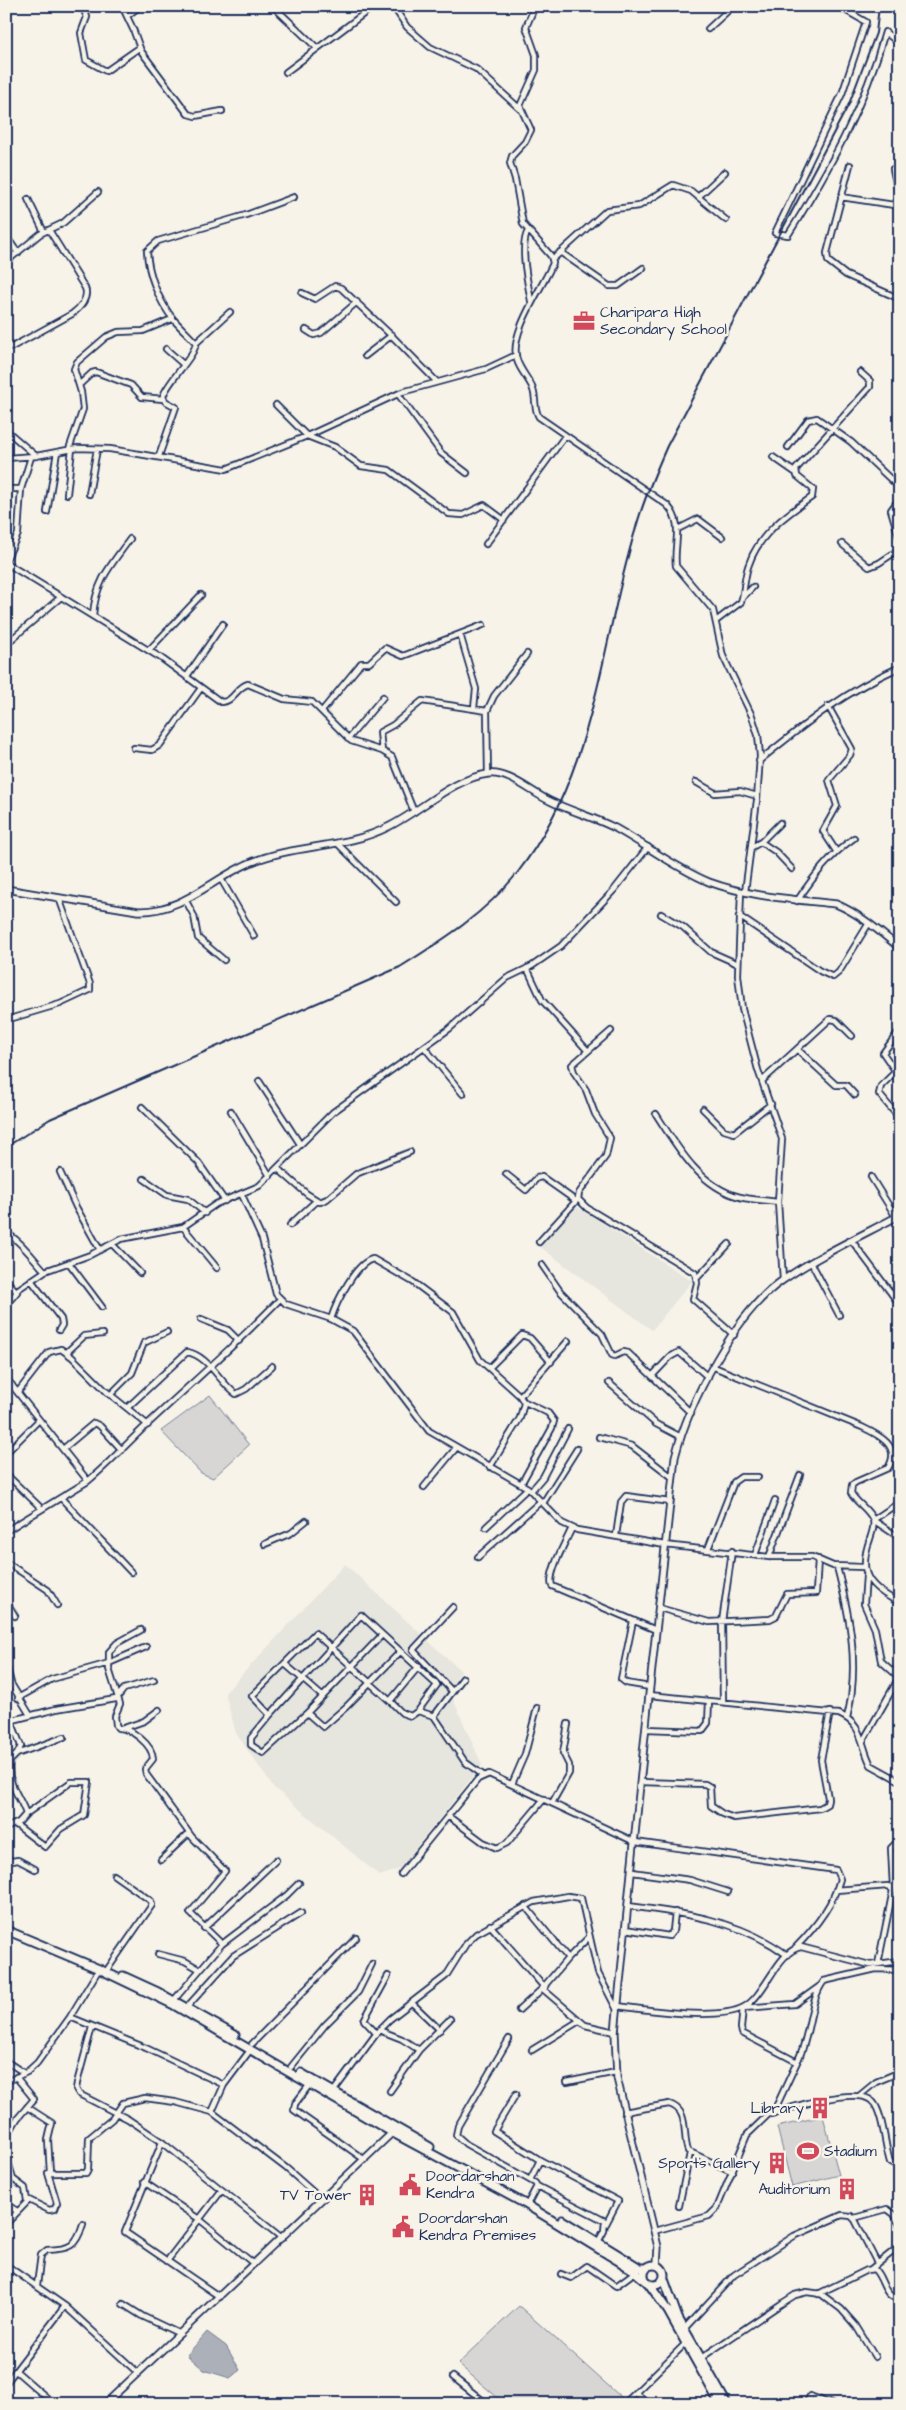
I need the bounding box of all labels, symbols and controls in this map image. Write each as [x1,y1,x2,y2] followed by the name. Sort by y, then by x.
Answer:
[600,302,727,341] place label: Charipara High Secondary School
[571,308,597,334] office icon: Charipara High Secondary School
[807,2095,833,2121] building icon: Library
[751,2098,804,2120] place label: Library
[795,2138,821,2164] sports icon: Stadium
[824,2141,877,2162] place label: Stadium
[764,2150,790,2176] building icon: Sports Gallery
[658,2153,760,2175] place label: Sports Gallery
[426,2166,515,2204] place label: Doordarshan Kendra
[397,2172,423,2198] public building icon: Doordarshan Kendra
[834,2176,860,2202] building icon: Auditorium
[758,2179,830,2200] place label: Auditorium
[354,2182,380,2208] building icon: TV Tower
[280,2185,351,2206] place label: TV Tower
[419,2208,537,2246] place label: Doordarshan Kendra Premises
[390,2214,416,2240] public building icon: Doordarshan Kendra Premises

